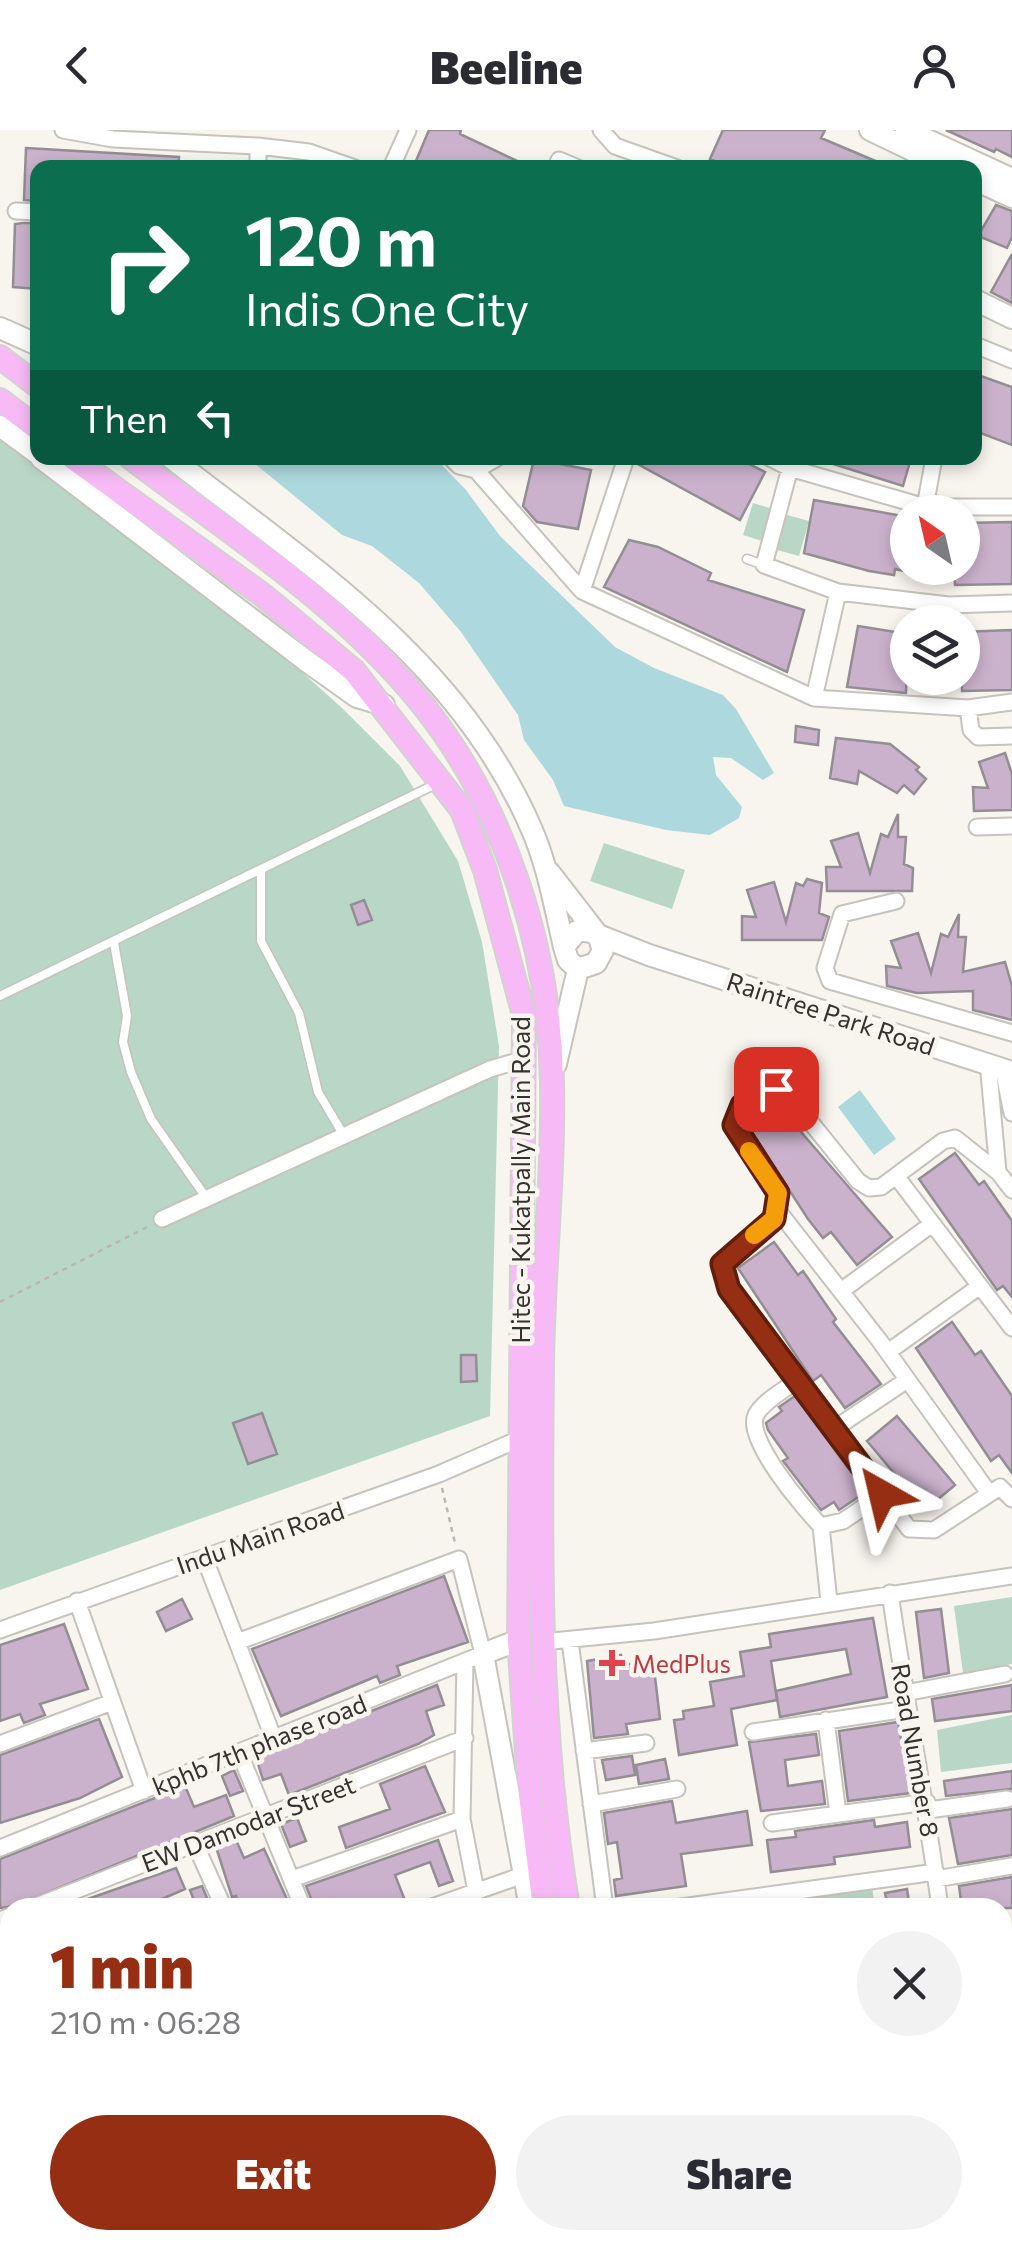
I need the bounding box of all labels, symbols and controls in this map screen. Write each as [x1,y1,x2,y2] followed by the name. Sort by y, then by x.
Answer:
[50,38,105,93] icon: back
[429,38,583,93] text: Beeline
[907,38,962,93] icon: person
[245,195,437,280] text: 120 m
[80,200,210,330] icon: right
[245,280,529,335] text: Indis One City
[188,390,243,445] icon: left
[80,394,168,441] text: Then
[890,495,980,585] north arrow
[890,495,980,695] map controls
[890,605,980,695] button: layers
[723,965,939,1061] street label: Raintree Park Road
[505,1016,535,1344] street label: Hitec - Kukatpally Main Road
[734,1047,819,1132] pin
[749,1062,804,1117] icon: arrive
[830,1442,934,1546] position arrow
[172,1494,348,1580] street label: Indu Main Road
[632,1648,731,1678] place label: MedPlus
[601,1652,623,1674] marker: MedPlus
[886,1661,946,1839] street label: Road Number 8
[148,1687,370,1801] street label: kphb 7th phase road
[137,1768,359,1878] street label: EW Damodar Street
[50,1927,194,2000] text: 1 min
[857,1931,962,2036] button: close
[50,2001,241,2041] text: 210 m · 06:28
[50,2115,496,2230] button: Exit
[516,2115,962,2230] button: Share

